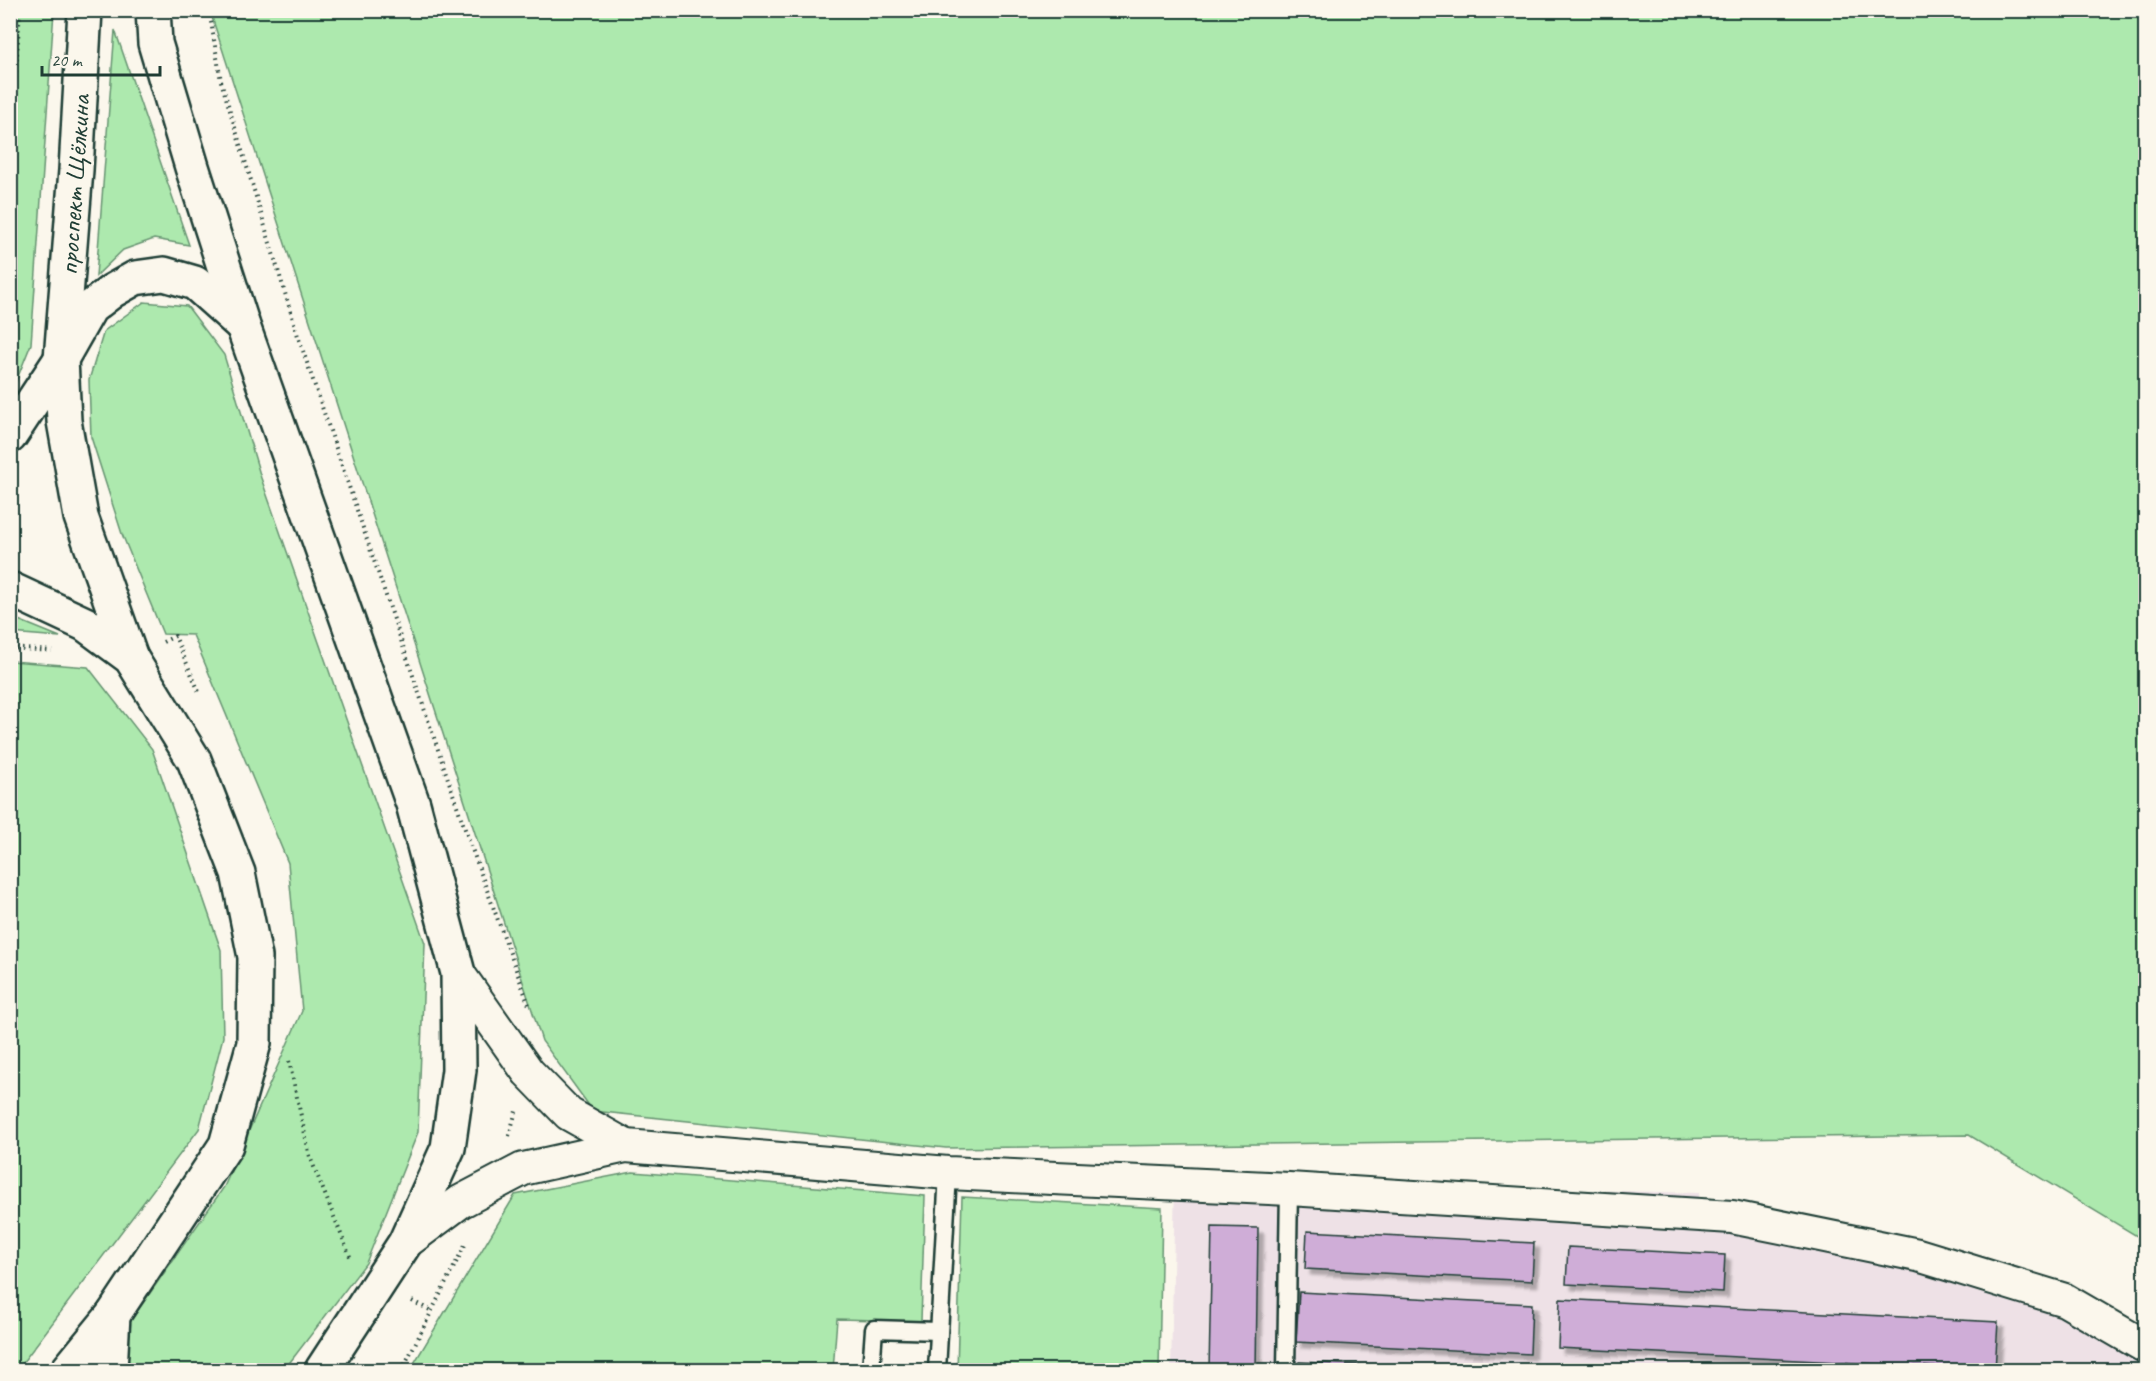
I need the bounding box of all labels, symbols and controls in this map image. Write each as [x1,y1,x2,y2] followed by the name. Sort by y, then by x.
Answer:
[42,39,160,77] scale bar
[51,49,84,71] text: 20 m
[50,92,98,276] street label: проспект Щёлкина

